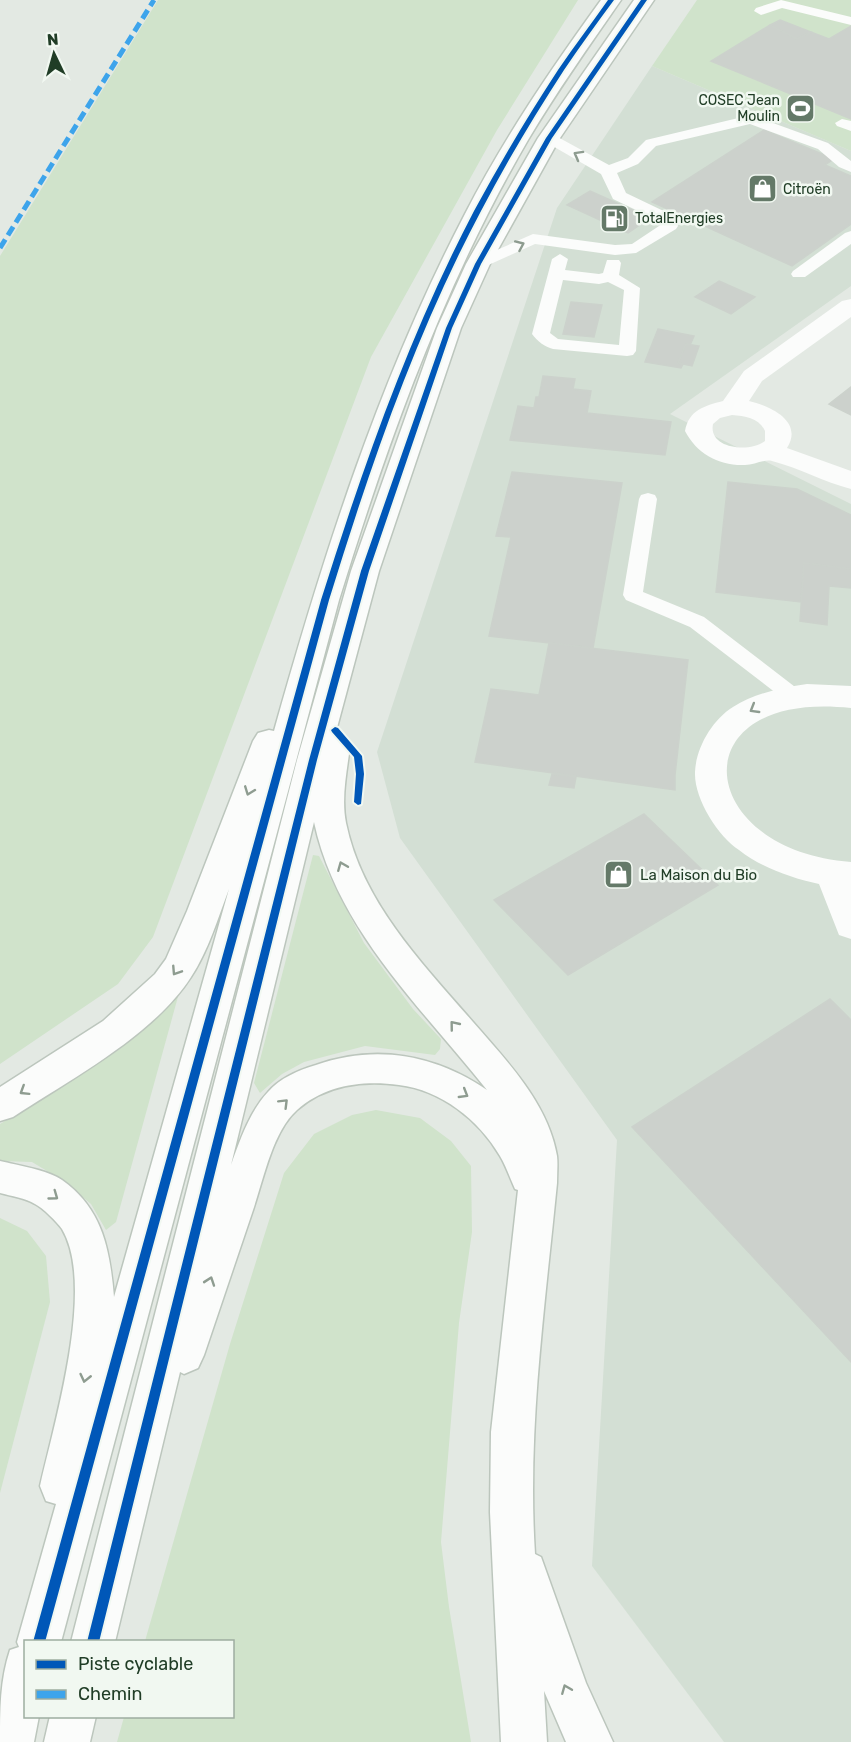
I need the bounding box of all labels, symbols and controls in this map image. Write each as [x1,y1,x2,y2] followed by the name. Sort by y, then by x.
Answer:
[24,24,84,84] north arrow
[46,30,59,50] text: N
[698,92,780,125] place label: COSEC Jean Moulin
[785,92,817,124] sports icon: COSEC Jean Moulin
[574,151,585,162] one-way arrow
[746,173,778,205] shop icon: Citroën
[783,181,831,198] place label: Citroën
[598,202,630,234] fuel station icon: TotalEnergies
[635,210,723,227] place label: TotalEnergies
[513,240,524,252] one-way arrow
[750,702,760,714] one-way arrow
[244,785,256,796] one-way arrow
[603,859,635,891] shop icon: La Maison du Bio
[337,862,350,872] one-way arrow
[640,866,757,884] place label: La Maison du Bio
[171,965,183,975] one-way arrow
[451,1021,462,1032] one-way arrow
[20,1083,30,1095] one-way arrow
[458,1087,468,1099] one-way arrow
[276,1099,287,1110] one-way arrow
[48,1189,59,1200] one-way arrow
[202,1276,215,1287] one-way arrow
[79,1372,92,1382] one-way arrow
[24,1640,234,1718] legend
[78,1653,193,1675] text: Piste cyclable
[78,1683,142,1705] text: Chemin
[561,1684,573,1695] one-way arrow

